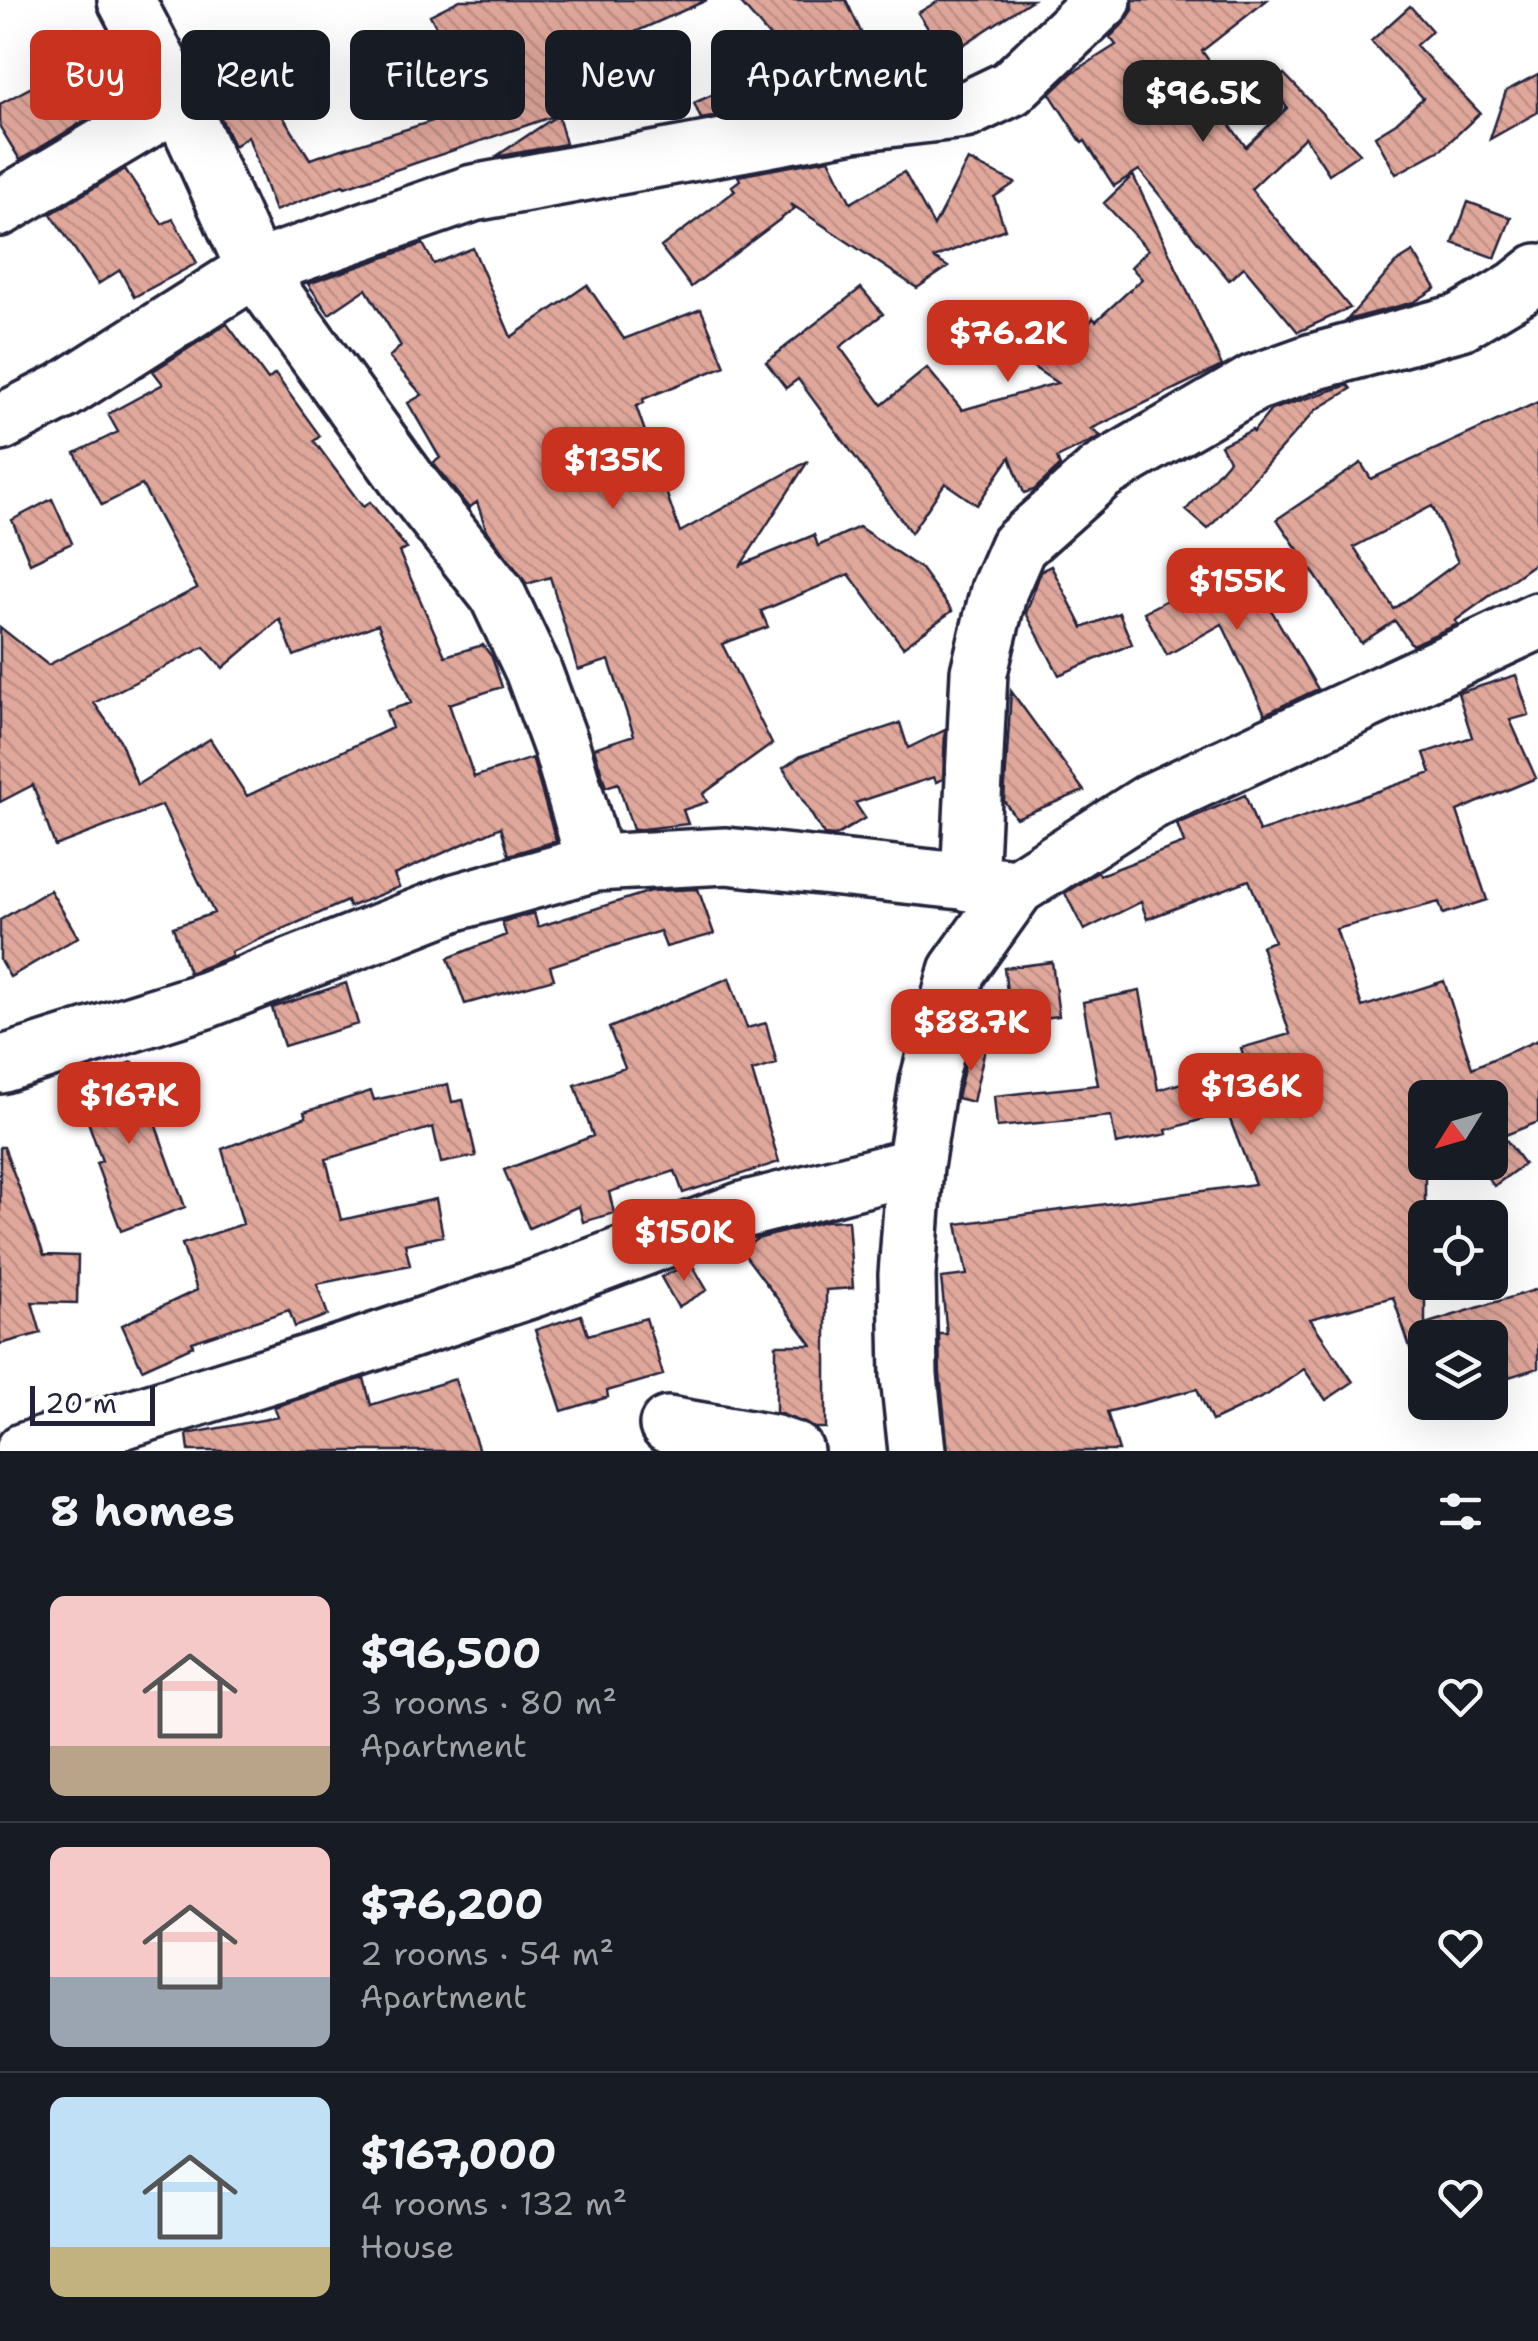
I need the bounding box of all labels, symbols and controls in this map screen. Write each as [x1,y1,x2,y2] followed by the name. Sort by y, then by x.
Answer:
[30,30,161,120] chip: Buy
[181,30,330,120] chip: Rent
[350,30,525,120] chip: Filters
[545,30,691,120] chip: New
[711,30,963,120] chip: Apartment
[1122,60,1284,145] pin: $96.5K
[1145,71,1261,114] text: $96.5K
[927,300,1089,385] pin: $76.2K
[949,311,1067,354] text: $76.2K
[543,427,683,512] pin: $135K
[564,438,662,481] text: $135K
[1167,548,1307,633] pin: $155K
[1189,559,1285,602] text: $155K
[890,989,1052,1074] pin: $88.7K
[913,1000,1029,1043] text: $88.7K
[1181,1053,1321,1138] pin: $136K
[59,1062,199,1147] pin: $167K
[1200,1064,1302,1107] text: $136K
[79,1073,179,1116] text: $167K
[1408,1080,1508,1180] north arrow
[1408,1080,1508,1420] map controls
[614,1199,754,1284] pin: $150K
[1408,1200,1508,1300] button: locate
[634,1210,734,1253] text: $150K
[1408,1320,1508,1420] button: layers
[30,1381,155,1426] scale bar
[45,1384,117,1422] text: 20 m
[50,1483,235,1539] text: 8 homes
[1433,1484,1488,1539] icon: filters
[360,1625,541,1681] text: $96,500
[130,1636,250,1756] icon: home
[1433,1669,1488,1724] icon: heart
[360,1681,617,1724] text: 3 rooms · 80 m²
[360,1724,527,1767] text: Apartment
[360,1876,544,1932] text: $76,200
[130,1887,250,2007] icon: home
[1433,1920,1488,1975] icon: heart
[360,1932,614,1975] text: 2 rooms · 54 m²
[360,1975,527,2018] text: Apartment
[360,2126,557,2182] text: $167,000
[130,2137,250,2257] icon: home
[1433,2170,1488,2225] icon: heart
[360,2182,627,2225] text: 4 rooms · 132 m²
[360,2225,454,2268] text: House

